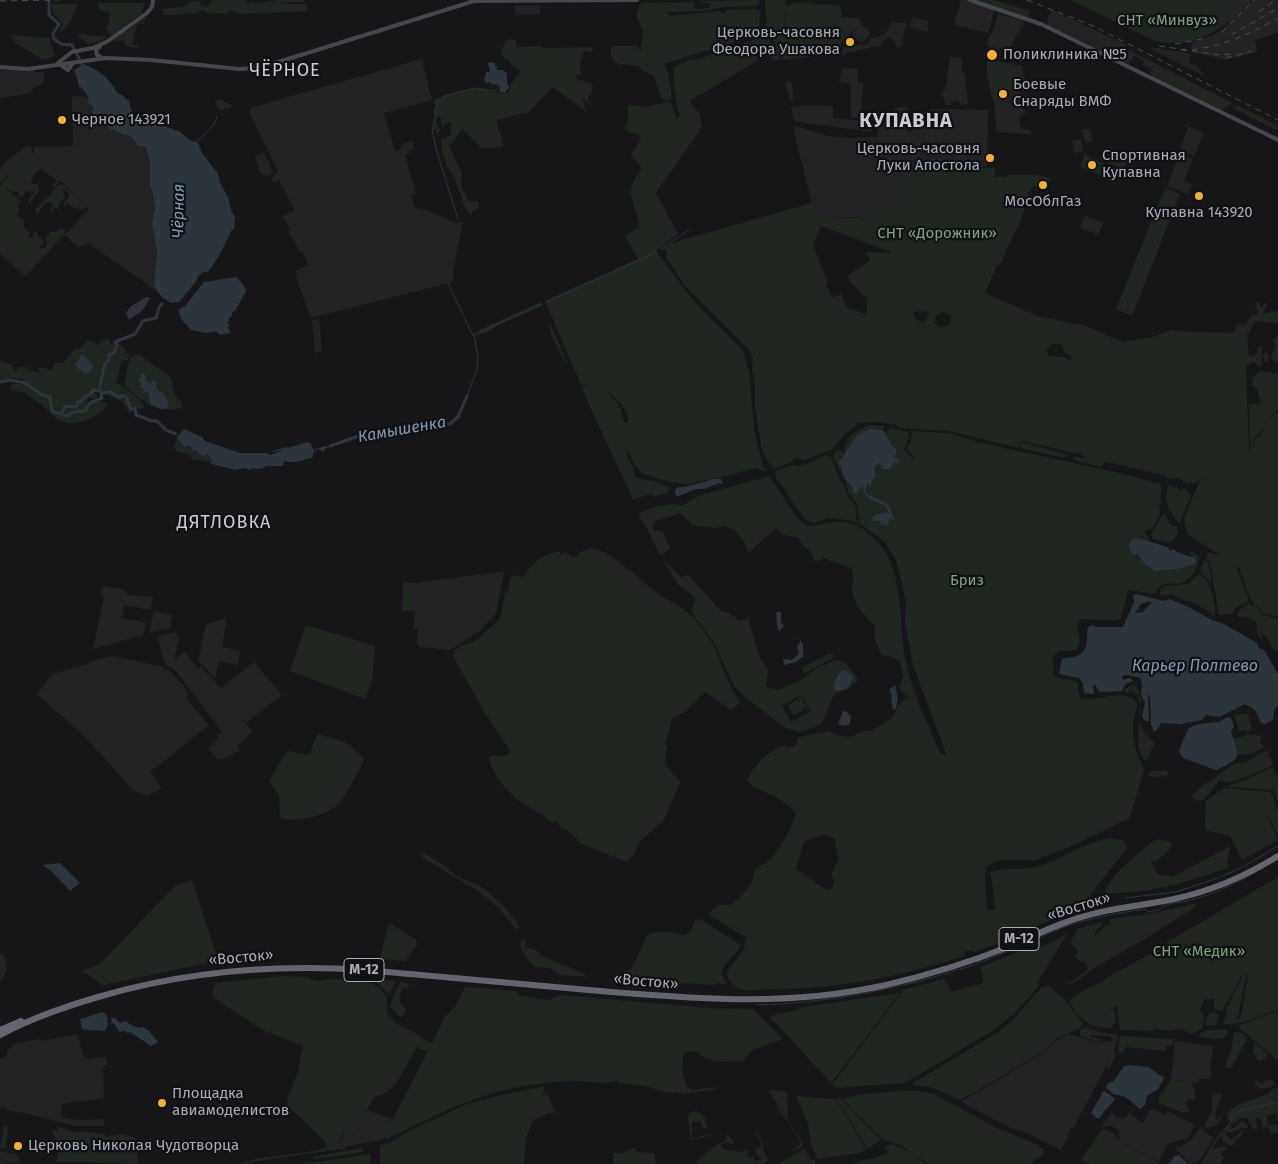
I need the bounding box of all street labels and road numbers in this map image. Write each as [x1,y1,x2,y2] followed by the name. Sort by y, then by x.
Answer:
[1045,889,1113,925] street label: «Восток»
[999,928,1039,951] road number: М-12
[208,946,274,970] street label: «Восток»
[344,958,384,982] road number: М-12
[613,970,679,994] street label: «Восток»

